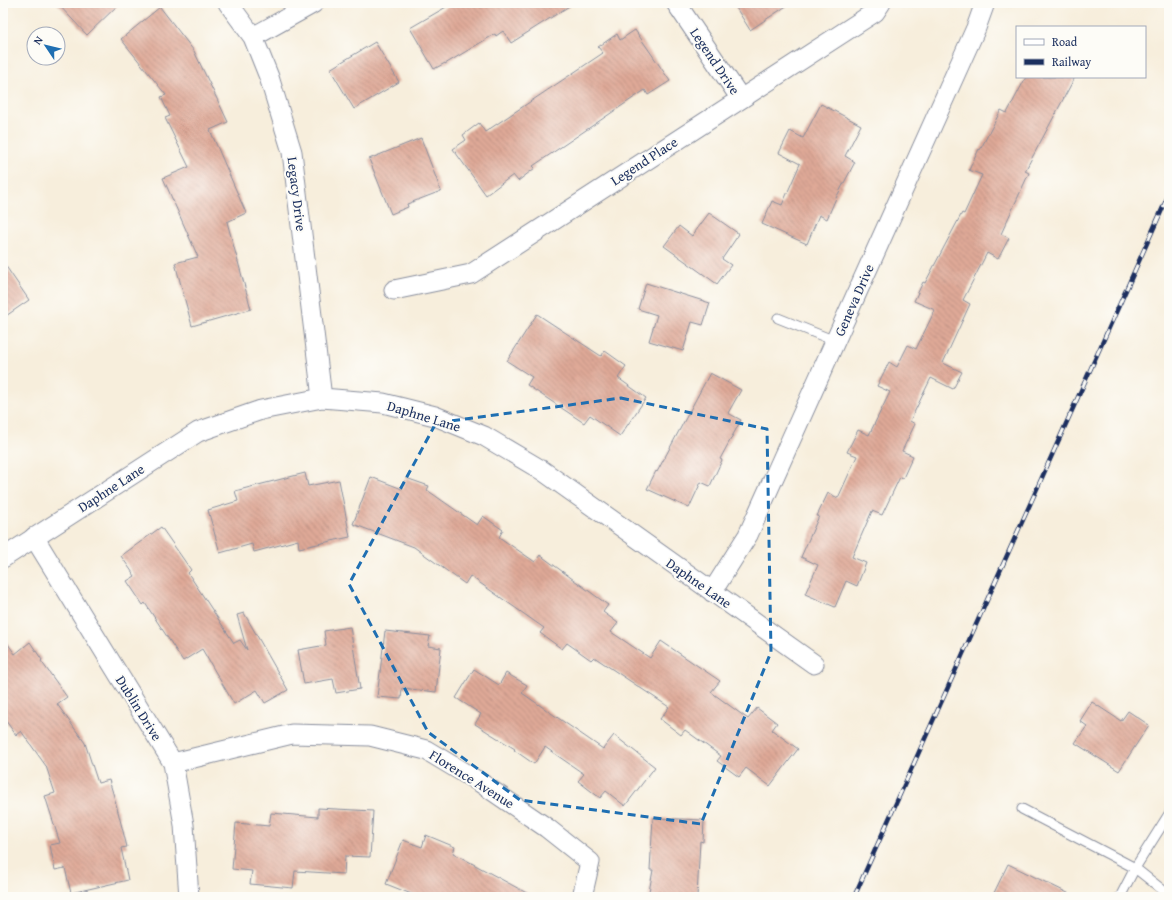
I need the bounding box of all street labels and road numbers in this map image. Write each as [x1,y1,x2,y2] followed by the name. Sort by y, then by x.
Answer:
[685,24,745,99] street label: Legend Drive
[607,132,682,190] street label: Legend Place
[283,156,312,233] street label: Legacy Drive
[829,260,879,339] street label: Geneva Drive
[385,395,464,437] street label: Daphne Lane
[74,459,149,517] street label: Daphne Lane
[662,553,736,613] street label: Daphne Lane
[111,672,167,745] street label: Dublin Drive
[426,745,519,813] street label: Florence Avenue

